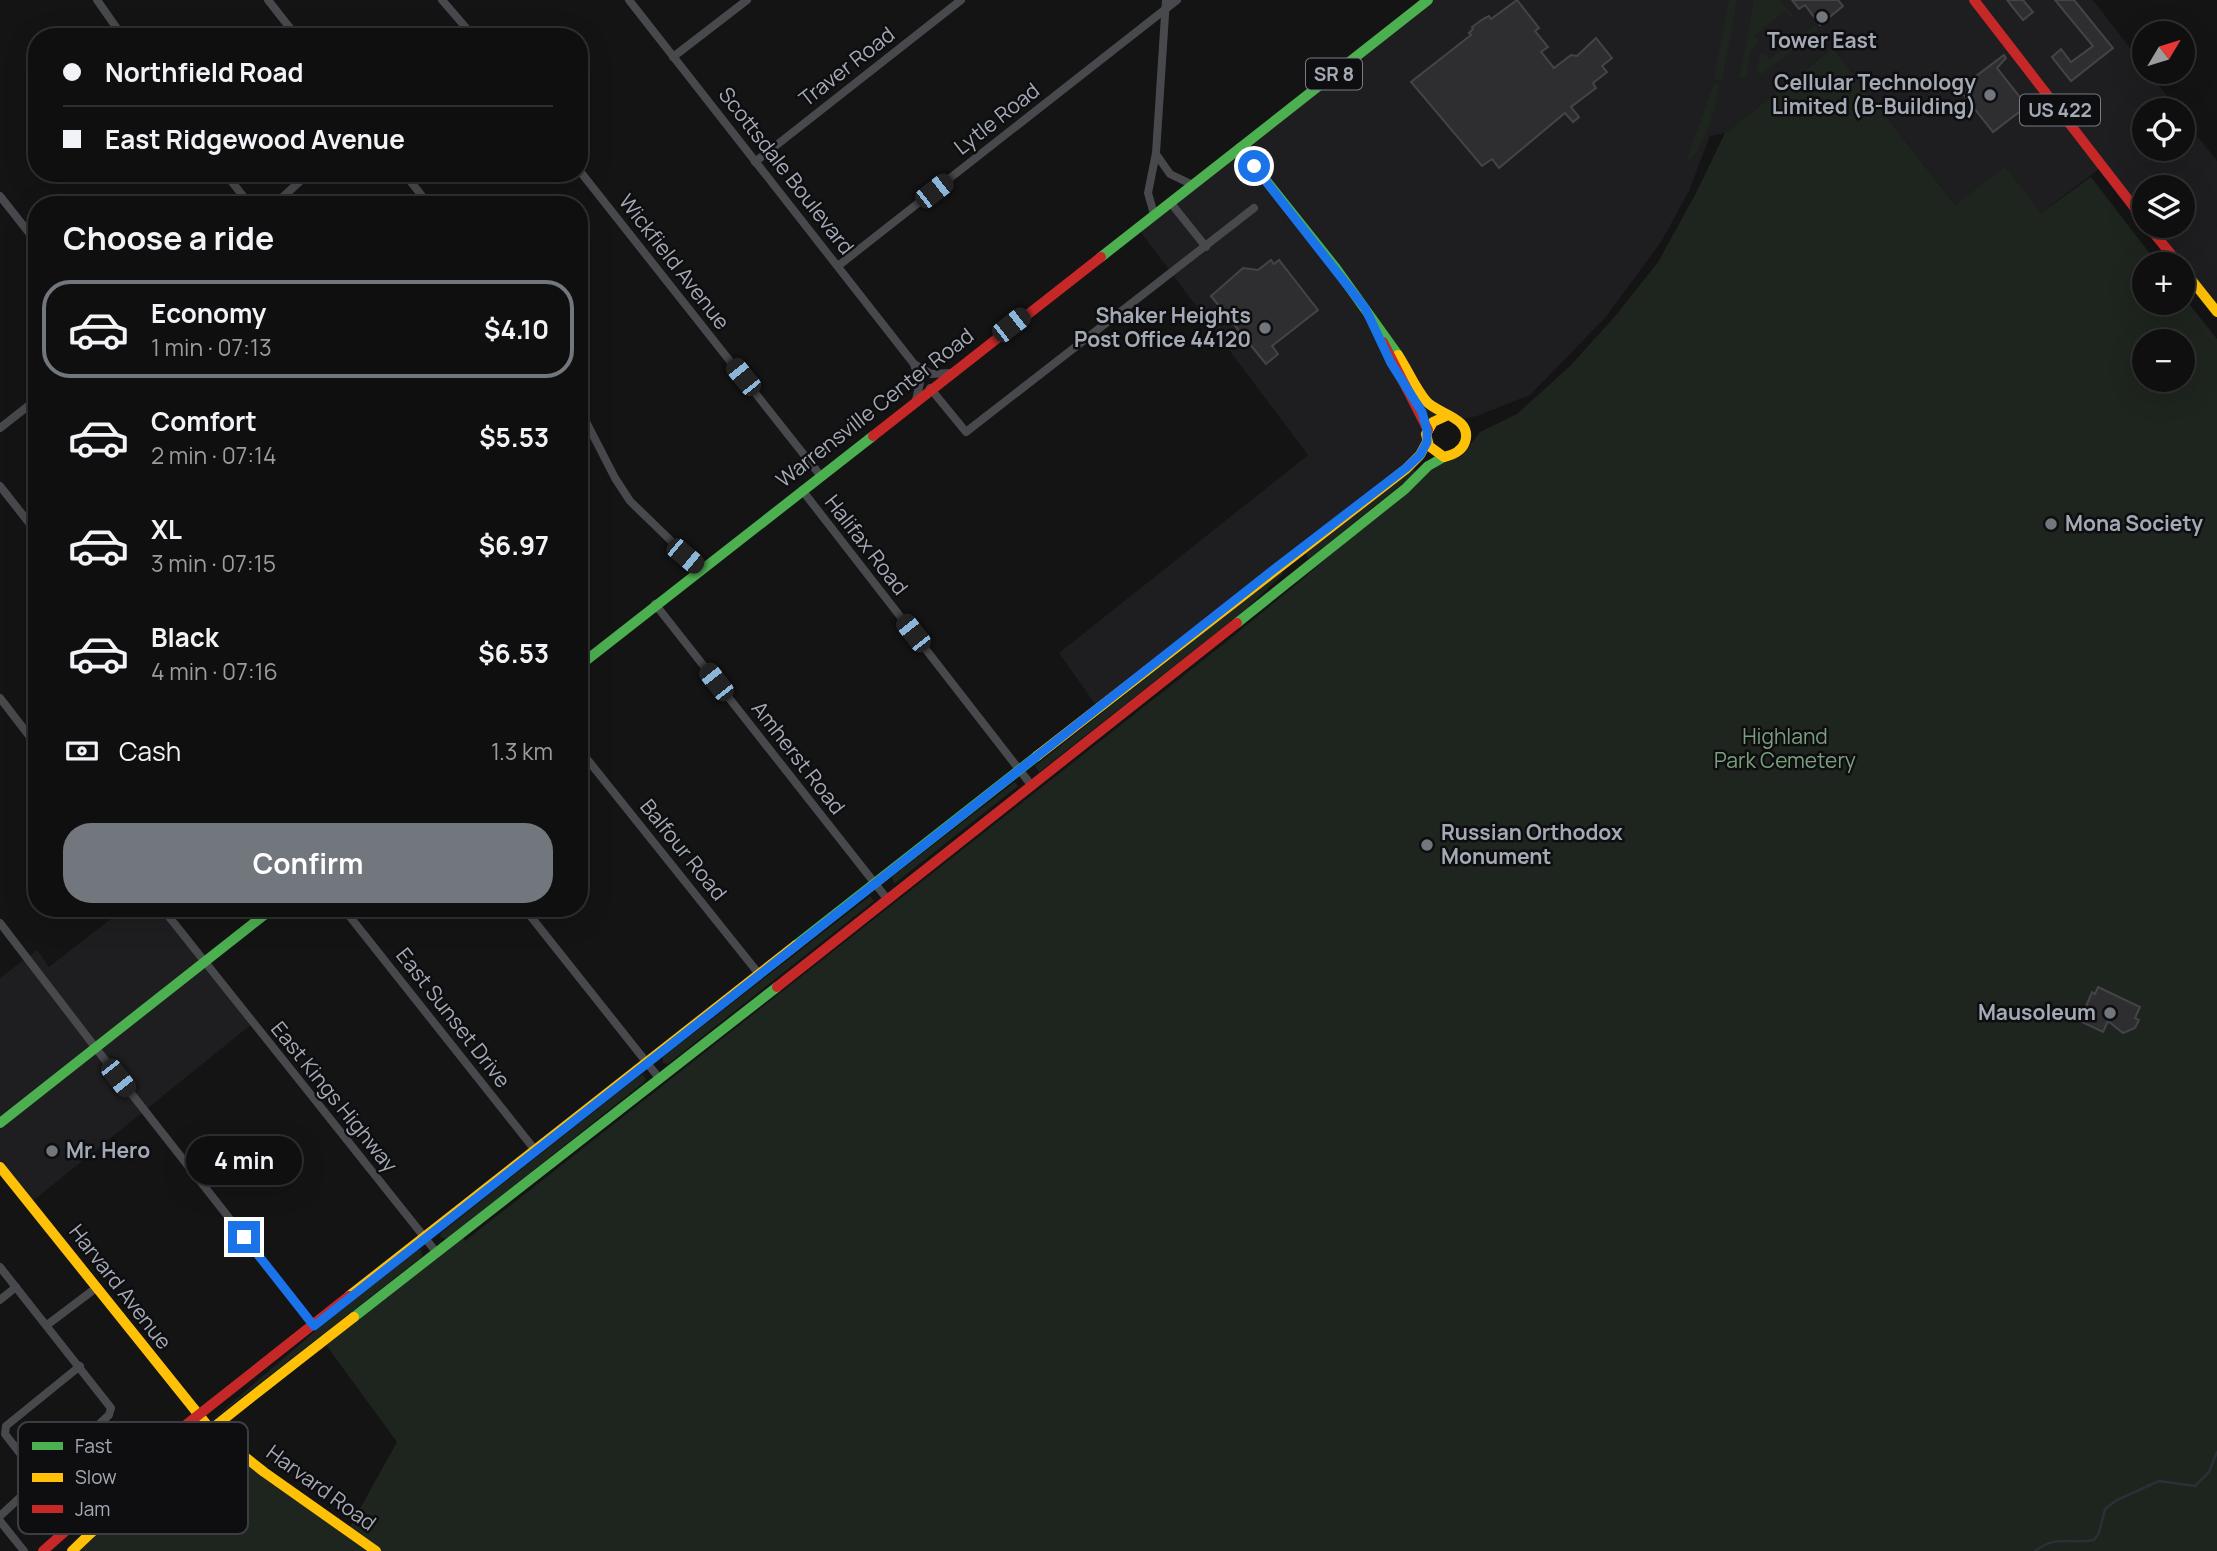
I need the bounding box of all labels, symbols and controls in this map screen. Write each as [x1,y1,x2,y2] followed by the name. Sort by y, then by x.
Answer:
[1814,9,1830,25] marker: Tower East
[793,20,900,112] street label: Traver Road
[2132,21,2194,84] north arrow
[2132,21,2195,392] map controls
[1767,26,1877,54] place label: Tower East
[105,54,304,90] text: Northfield Road
[1306,58,1362,90] road number: SR 8
[1772,68,1976,120] place label: Cellular Technology Limited (B-Building)
[948,76,1045,160] street label: Lytle Road
[713,81,861,260] street label: Scottsdale Boulevard
[1982,87,1998,103] marker: Cellular Technology Limited (B-Building)
[2020,94,2100,125] road number: US 422
[2132,98,2195,161] button: locate
[105,121,405,157] text: East Ridgewood Avenue
[1238,150,1270,182] route start
[911,170,958,212] car
[2132,175,2195,238] button: layers
[613,188,736,335] street label: Wickfield Avenue
[63,216,274,260] text: Choose a ride
[2132,252,2195,315] button: +
[151,295,266,331] text: Economy
[67,298,130,361] icon: car
[1074,301,1251,353] place label: Shaker Heights Post Office 44120
[988,304,1035,346] car
[484,311,549,347] text: $4.10
[1257,320,1273,336] marker: Shaker Heights Post Office 44120
[770,321,979,493] street label: Warrensville Center Road
[2132,329,2195,392] button: −
[151,331,272,363] text: 1 min · 07:13
[722,354,765,400] car
[151,403,257,439] text: Comfort
[67,406,130,469] icon: car
[479,419,549,455] text: $5.53
[151,439,277,471] text: 2 min · 07:14
[819,489,915,600] street label: Halifax Road
[2065,509,2203,537] place label: Mona Society
[151,511,182,547] text: XL
[67,514,130,577] icon: car
[2043,516,2059,532] marker: Mona Society
[479,527,549,563] text: $6.97
[663,534,708,578] car
[151,547,276,579] text: 3 min · 07:15
[892,610,935,656] car
[151,619,219,655] text: Black
[67,622,130,685] icon: car
[478,635,549,671] text: $6.53
[151,655,278,687] text: 4 min · 07:16
[695,659,738,705] car
[746,695,852,820] street label: Amherst Road
[1714,722,1856,774] park label: Highland Park Cemetery
[63,732,101,770] icon: cash
[119,733,181,769] text: Cash
[491,735,553,767] text: 1.3 km
[634,793,733,906] street label: Balfour Road
[1441,818,1623,870] place label: Russian Orthodox Monument
[63,823,553,903] button: Confirm
[1419,837,1435,853] marker: Russian Orthodox Monument
[390,942,517,1093] street label: East Sunset Drive
[1978,998,2096,1026] place label: Mausoleum
[2102,1005,2118,1021] marker: Mausoleum
[265,1015,404,1178] street label: East Kings Highway
[97,1055,140,1101] car
[66,1136,150,1164] place label: Mr. Hero
[186,1136,302,1184] callout: 4 min
[44,1143,60,1159] marker: Mr. Hero
[214,1144,274,1176] text: 4 min
[63,1218,178,1355] street label: Harvard Avenue
[228,1221,260,1253] route end
[18,1422,248,1534] legend
[75,1433,112,1459] text: Fast
[261,1438,382,1536] street label: Harvard Road
[75,1464,117,1490] text: Slow
[75,1496,110,1522] text: Jam

